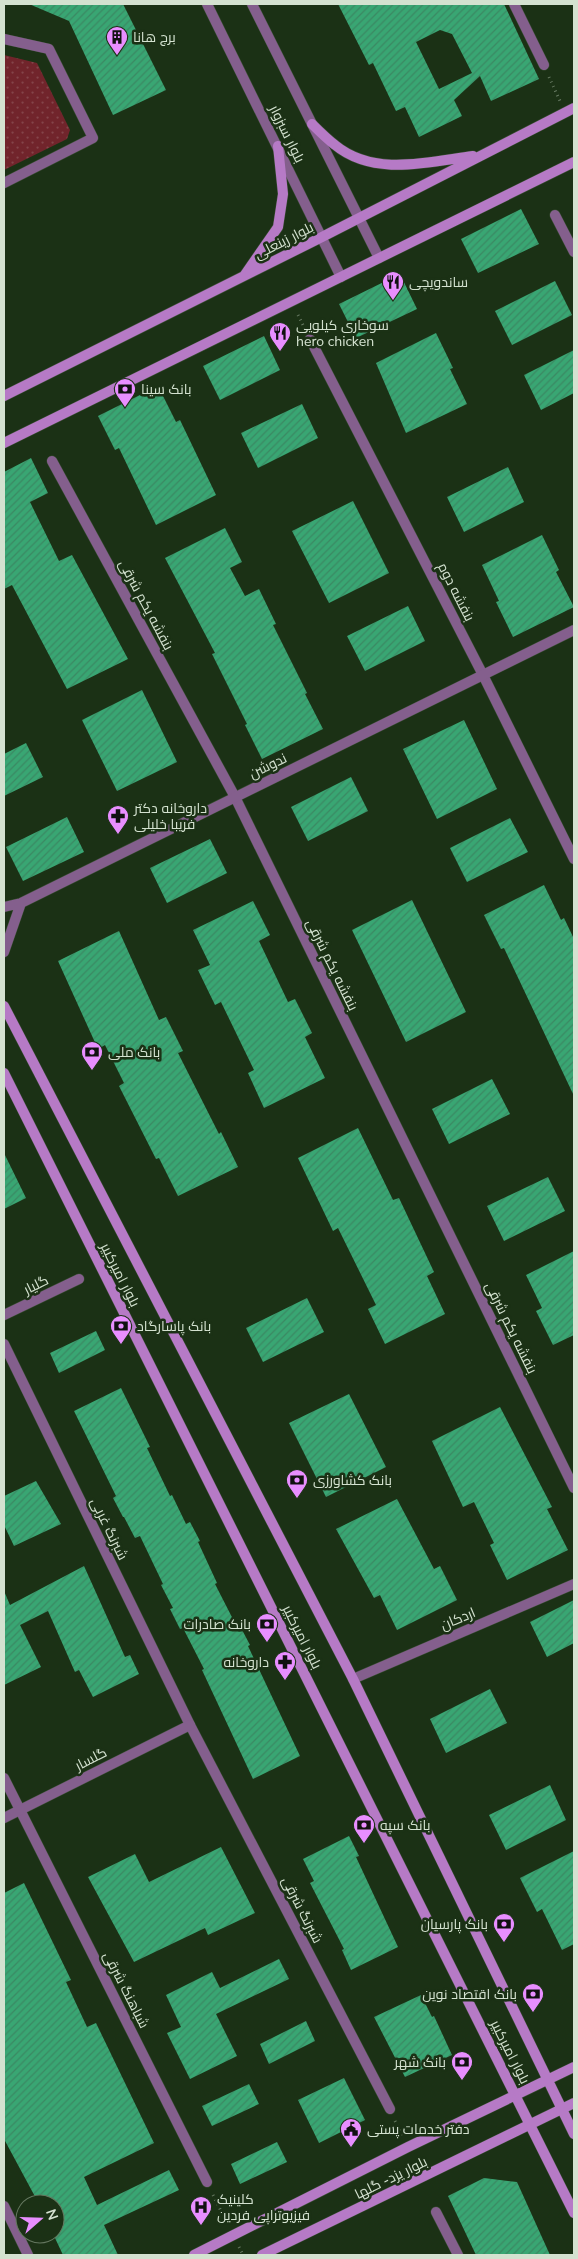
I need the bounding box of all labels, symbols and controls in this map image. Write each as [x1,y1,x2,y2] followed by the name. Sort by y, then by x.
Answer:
[105,25,129,56] building icon: برج هانا
[133,28,176,47] place label: برج هانا
[264,101,309,166] street label: بلوار سبزوار
[251,218,317,264] street label: بلوار زینعلی
[381,270,405,301] restaurant icon: ساندویچی
[409,273,468,292] place label: ساندویچی
[296,316,389,351] place label: سوخاری کیلویی hero chicken
[268,321,292,352] restaurant icon: سوخاری کیلویی hero chicken
[113,377,137,408] bank icon: بانک سینا
[141,380,192,399] place label: بانک سینا
[114,556,178,654] street label: بنفشه یکم شرقی
[433,559,479,625] street label: بنفشه دوم
[246,749,290,783] street label: ندوشن
[133,799,207,834] place label: داروخانه دکتر فریبا خلیلی
[106,804,130,835] pharmacy icon: داروخانه دکتر فریبا خلیلی
[302,916,362,1014] street label: بنفشه یکم شرقی
[80,1040,104,1071] bank icon: بانک ملی
[108,1043,160,1062] place label: بانک ملی
[95,1239,144,1310] street label: بلوار امیرکبیر
[19,1271,52,1300] street label: گلیار
[481,1279,541,1377] street label: بنفشه یکم شرقی
[109,1314,133,1345] bank icon: بانک پاسارگاد
[137,1317,211,1336] place label: بانک پاسارگاد
[285,1468,309,1499] bank icon: بانک کشاورزی
[313,1471,392,1490] place label: بانک کشاورزی
[86,1495,132,1563] street label: شبرنگ غربی
[277,1601,326,1672] street label: بلوار امیرکبیر
[438,1603,478,1635] street label: اردکان
[255,1612,279,1643] bank icon: بانک صادرات
[183,1615,251,1634] place label: بانک صادرات
[273,1650,297,1681] pharmacy icon: داروخانه
[223,1653,269,1672] place label: داروخانه
[71,1743,110,1776] street label: گلسار
[352,1813,376,1844] bank icon: بانک سپه
[380,1816,430,1835] place label: بانک سپه
[277,1873,327,1947] street label: شبرنگ شرقی
[492,1912,516,1943] bank icon: بانک پارسیان
[421,1915,488,1934] place label: بانک پارسیان
[99,1948,153,2032] street label: شباهنگ شرقی
[521,1982,545,2013] bank icon: بانک اقتصاد نوین
[422,1985,517,2004] place label: بانک اقتصاد نوین
[485,2016,534,2087] street label: بلوار امیرکبیر
[450,2050,474,2081] bank icon: بانک شهر
[393,2053,446,2072] place label: بانک شهر
[339,2117,363,2148] public building icon: دفتر خدمات پستی
[367,2120,469,2139] place label: دفتر خدمات پستی
[352,2152,430,2204] street label: بلوار یزد- گلها
[217,2190,310,2225] place label: کلینیک فیزیوتراپی فردین
[15,2194,65,2244] north arrow
[189,2195,213,2226] hospital icon: کلینیک فیزیوتراپی فردین
[41,2207,62,2223] text: N

